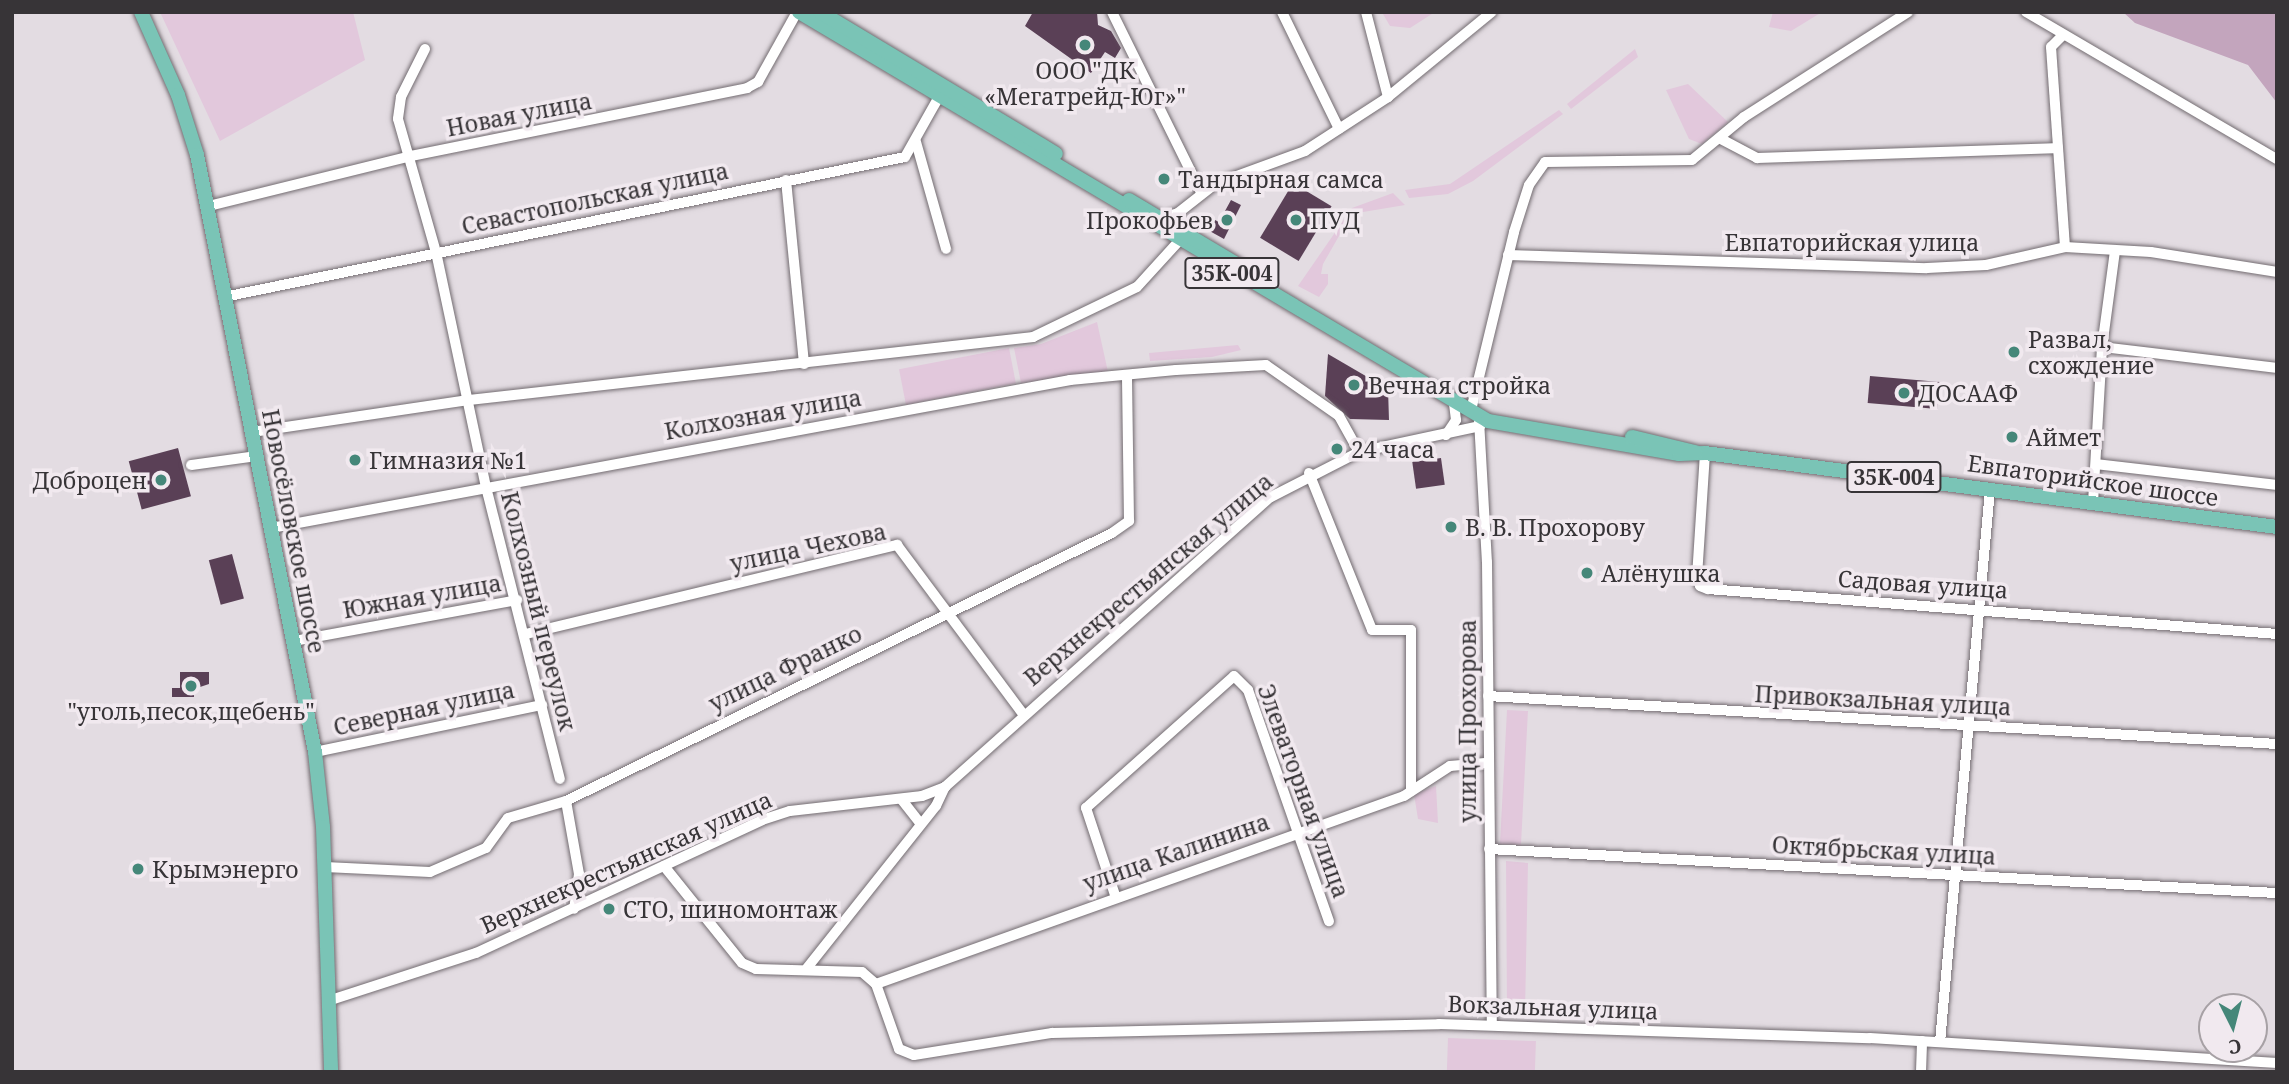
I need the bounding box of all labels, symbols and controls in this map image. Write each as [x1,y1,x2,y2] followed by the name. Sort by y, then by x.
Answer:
[1077,37,1093,53] marker: ООО "ДК «Мегатрейд-Юг»"
[984,56,1186,110] place label: ООО "ДК «Мегатрейд-Юг»"
[444,86,594,142] street label: Новая улица
[459,156,731,240] street label: Севастопольская улица
[1178,165,1384,193] place label: Тандырная самса
[1156,171,1172,187] marker: Тандырная самса
[1086,206,1213,234] place label: Прокофьев
[1310,206,1360,234] place label: ПУД
[1219,212,1235,228] marker: Прокофьев
[1288,212,1304,228] marker: ПУД
[1725,228,1979,256] street label: Евпаторийская улица
[1183,256,1281,290] road number: 35К-004
[2028,325,2154,379] place label: Развал, схождение
[2006,344,2022,360] marker: Развал, схождение
[1368,371,1551,399] place label: Вечная стройка
[1346,377,1362,393] marker: Вечная стройка
[1918,379,2018,407] place label: ДОСААФ
[662,383,864,445] street label: Колхозная улица
[1896,385,1912,401] marker: ДОСААФ
[257,407,331,655] street label: Новосёловское шоссе
[2026,423,2101,451] place label: Аймет
[2004,429,2020,445] marker: Аймет
[1351,435,1435,463] place label: 24 часа
[1329,441,1345,457] marker: 24 часа
[369,446,527,474] place label: Гимназия №1
[1966,449,2220,511] street label: Евпаторийское шоссе
[347,452,363,468] marker: Гимназия №1
[1845,460,1943,494] road number: 35К-004
[32,466,147,494] place label: Доброцен
[1018,467,1278,691] street label: Верхнекрестьянская улица
[153,472,169,488] marker: Доброцен
[496,489,582,733] street label: Колхозный переулок
[1465,513,1645,541] place label: В. В. Прохорову
[727,517,889,577] street label: улица Чехова
[1443,519,1459,535] marker: В. В. Прохорову
[1601,559,1721,587] place label: Алёнушка
[1837,564,2009,604] street label: Садовая улица
[1579,565,1595,581] marker: Алёнушка
[341,568,503,624] street label: Южная улица
[704,619,866,717] street label: улица Франко
[1453,619,1481,823] street label: улица Прохорова
[331,675,517,741] street label: Северная улица
[183,678,199,694] marker: "уголь,песок,щебень"
[1754,679,2012,721] street label: Привокзальная улица
[1252,680,1356,902] street label: Элеваторная улица
[67,697,315,725] place label: "уголь,песок,щебень"
[476,785,776,939] street label: Верхнекрестьянская улица
[1079,807,1273,897] street label: улица Калинина
[1771,830,1997,870] street label: Октябрьская улица
[152,855,299,883] place label: Крымэнерго
[130,861,146,877] marker: Крымэнерго
[623,895,837,923] place label: СТО, шиномонтаж
[601,901,617,917] marker: СТО, шиномонтаж
[1447,990,1659,1024] street label: Вокзальная улица
[2198,993,2268,1063] north arrow
[2227,1033,2243,1060] text: С

